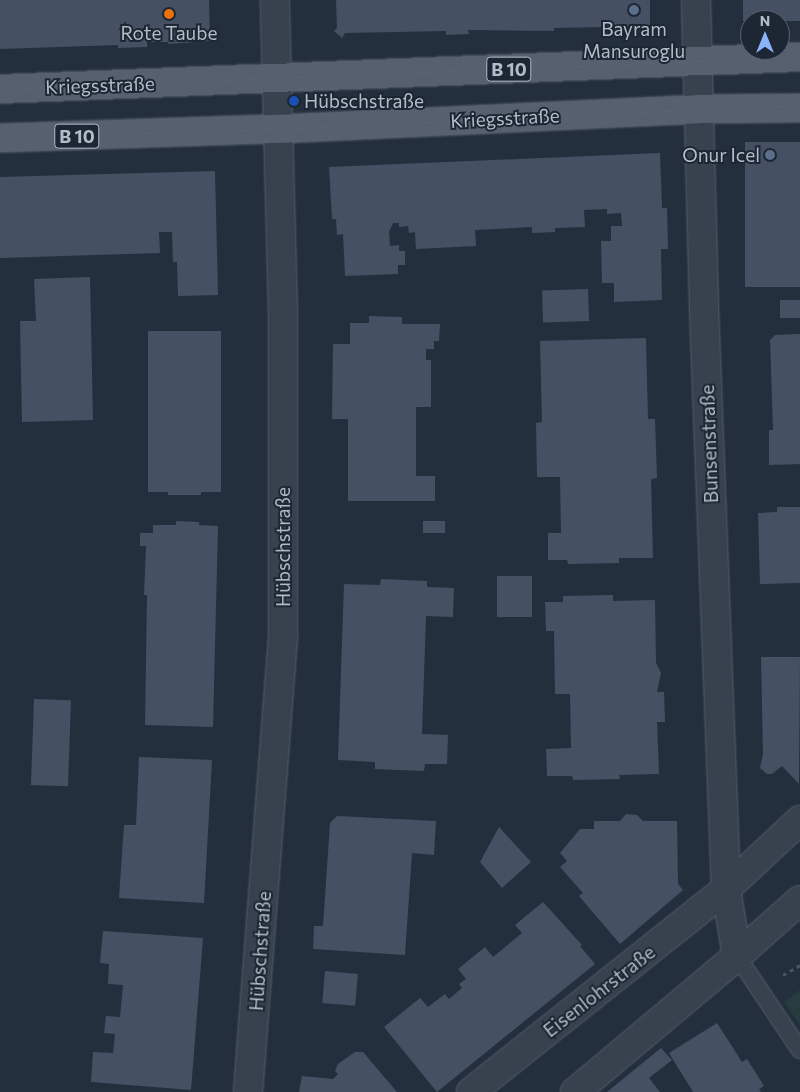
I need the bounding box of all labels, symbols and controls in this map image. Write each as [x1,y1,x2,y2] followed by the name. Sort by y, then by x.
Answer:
[628,4,640,16] marker: Bayram Mansuroglu
[163,8,175,20] marker: Rote Taube
[740,10,790,60] north arrow
[760,12,770,29] text: N
[583,18,685,62] place label: Bayram Mansuroglu
[121,22,217,44] place label: Rote Taube
[485,54,533,85] road number: B 10
[45,72,155,98] street label: Kriegsstraße
[304,90,424,112] place label: Hübschstraße
[288,95,300,107] marker: Hübschstraße
[450,104,560,132] street label: Kriegsstraße
[53,120,101,152] road number: B 10
[682,144,760,166] place label: Onur Icel
[764,149,776,161] marker: Onur Icel
[696,384,722,504] street label: Bunsenstraße
[272,487,294,607] street label: Hübschstraße
[244,890,276,1012] street label: Hübschstraße
[539,940,659,1042] street label: Eisenlohrstraße

